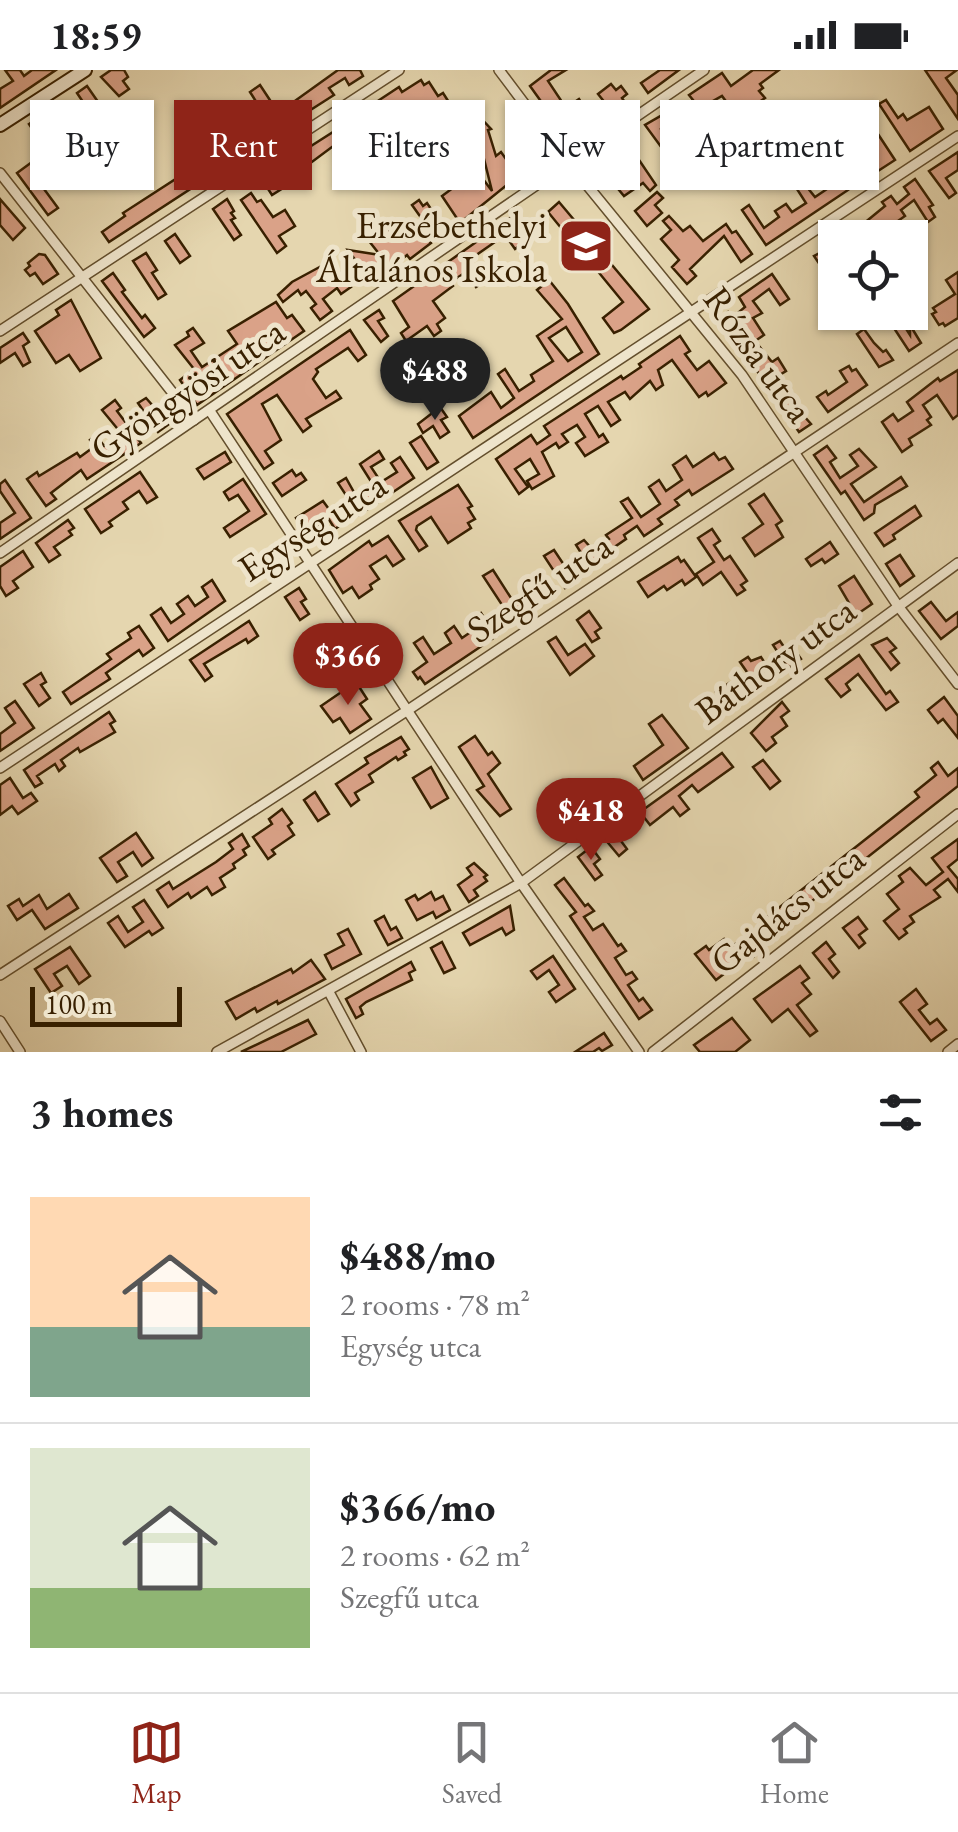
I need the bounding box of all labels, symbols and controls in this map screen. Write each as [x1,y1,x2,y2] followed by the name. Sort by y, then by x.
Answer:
[50,11,141,60] text: 18:59
[30,100,154,190] chip: Buy
[174,100,312,190] chip: Rent
[332,100,485,190] chip: Filters
[505,100,640,190] chip: New
[660,100,879,190] chip: Apartment
[315,200,548,293] place label: Erzsébethelyi Általános Iskola
[556,216,616,276] school or university icon: Erzsébethelyi Általános Iskola
[818,220,928,330] map controls
[818,220,928,330] button: locate
[693,276,825,432] street label: Rózsa utca
[80,305,294,472] street label: Gyöngyösi utca
[376,338,494,423] pin: $488
[402,349,468,391] text: $488
[228,459,396,592] street label: Egység utca
[457,520,622,653] street label: Szegfű utca
[685,585,866,735] street label: Báthory utca
[289,623,407,708] pin: $366
[315,634,381,676] text: $366
[532,778,650,863] pin: $418
[558,789,624,831] text: $418
[700,833,875,985] street label: Gajdács utca
[30,982,182,1026] scale bar
[45,986,113,1022] text: 100 m
[30,1085,173,1140] text: 3 homes
[873,1085,928,1140] icon: filters
[340,1228,496,1283] text: $488/mo
[110,1237,230,1357] icon: home
[340,1283,530,1325] text: 2 rooms · 78 m²
[340,1325,481,1367] text: Egység utca
[340,1479,496,1534] text: $366/mo
[110,1488,230,1608] icon: home
[340,1534,530,1576] text: 2 rooms · 62 m²
[340,1576,479,1618] text: Szegfű utca
[129,1715,184,1811] tab: Map
[442,1715,502,1811] tab: Saved
[760,1715,829,1811] tab: Home

